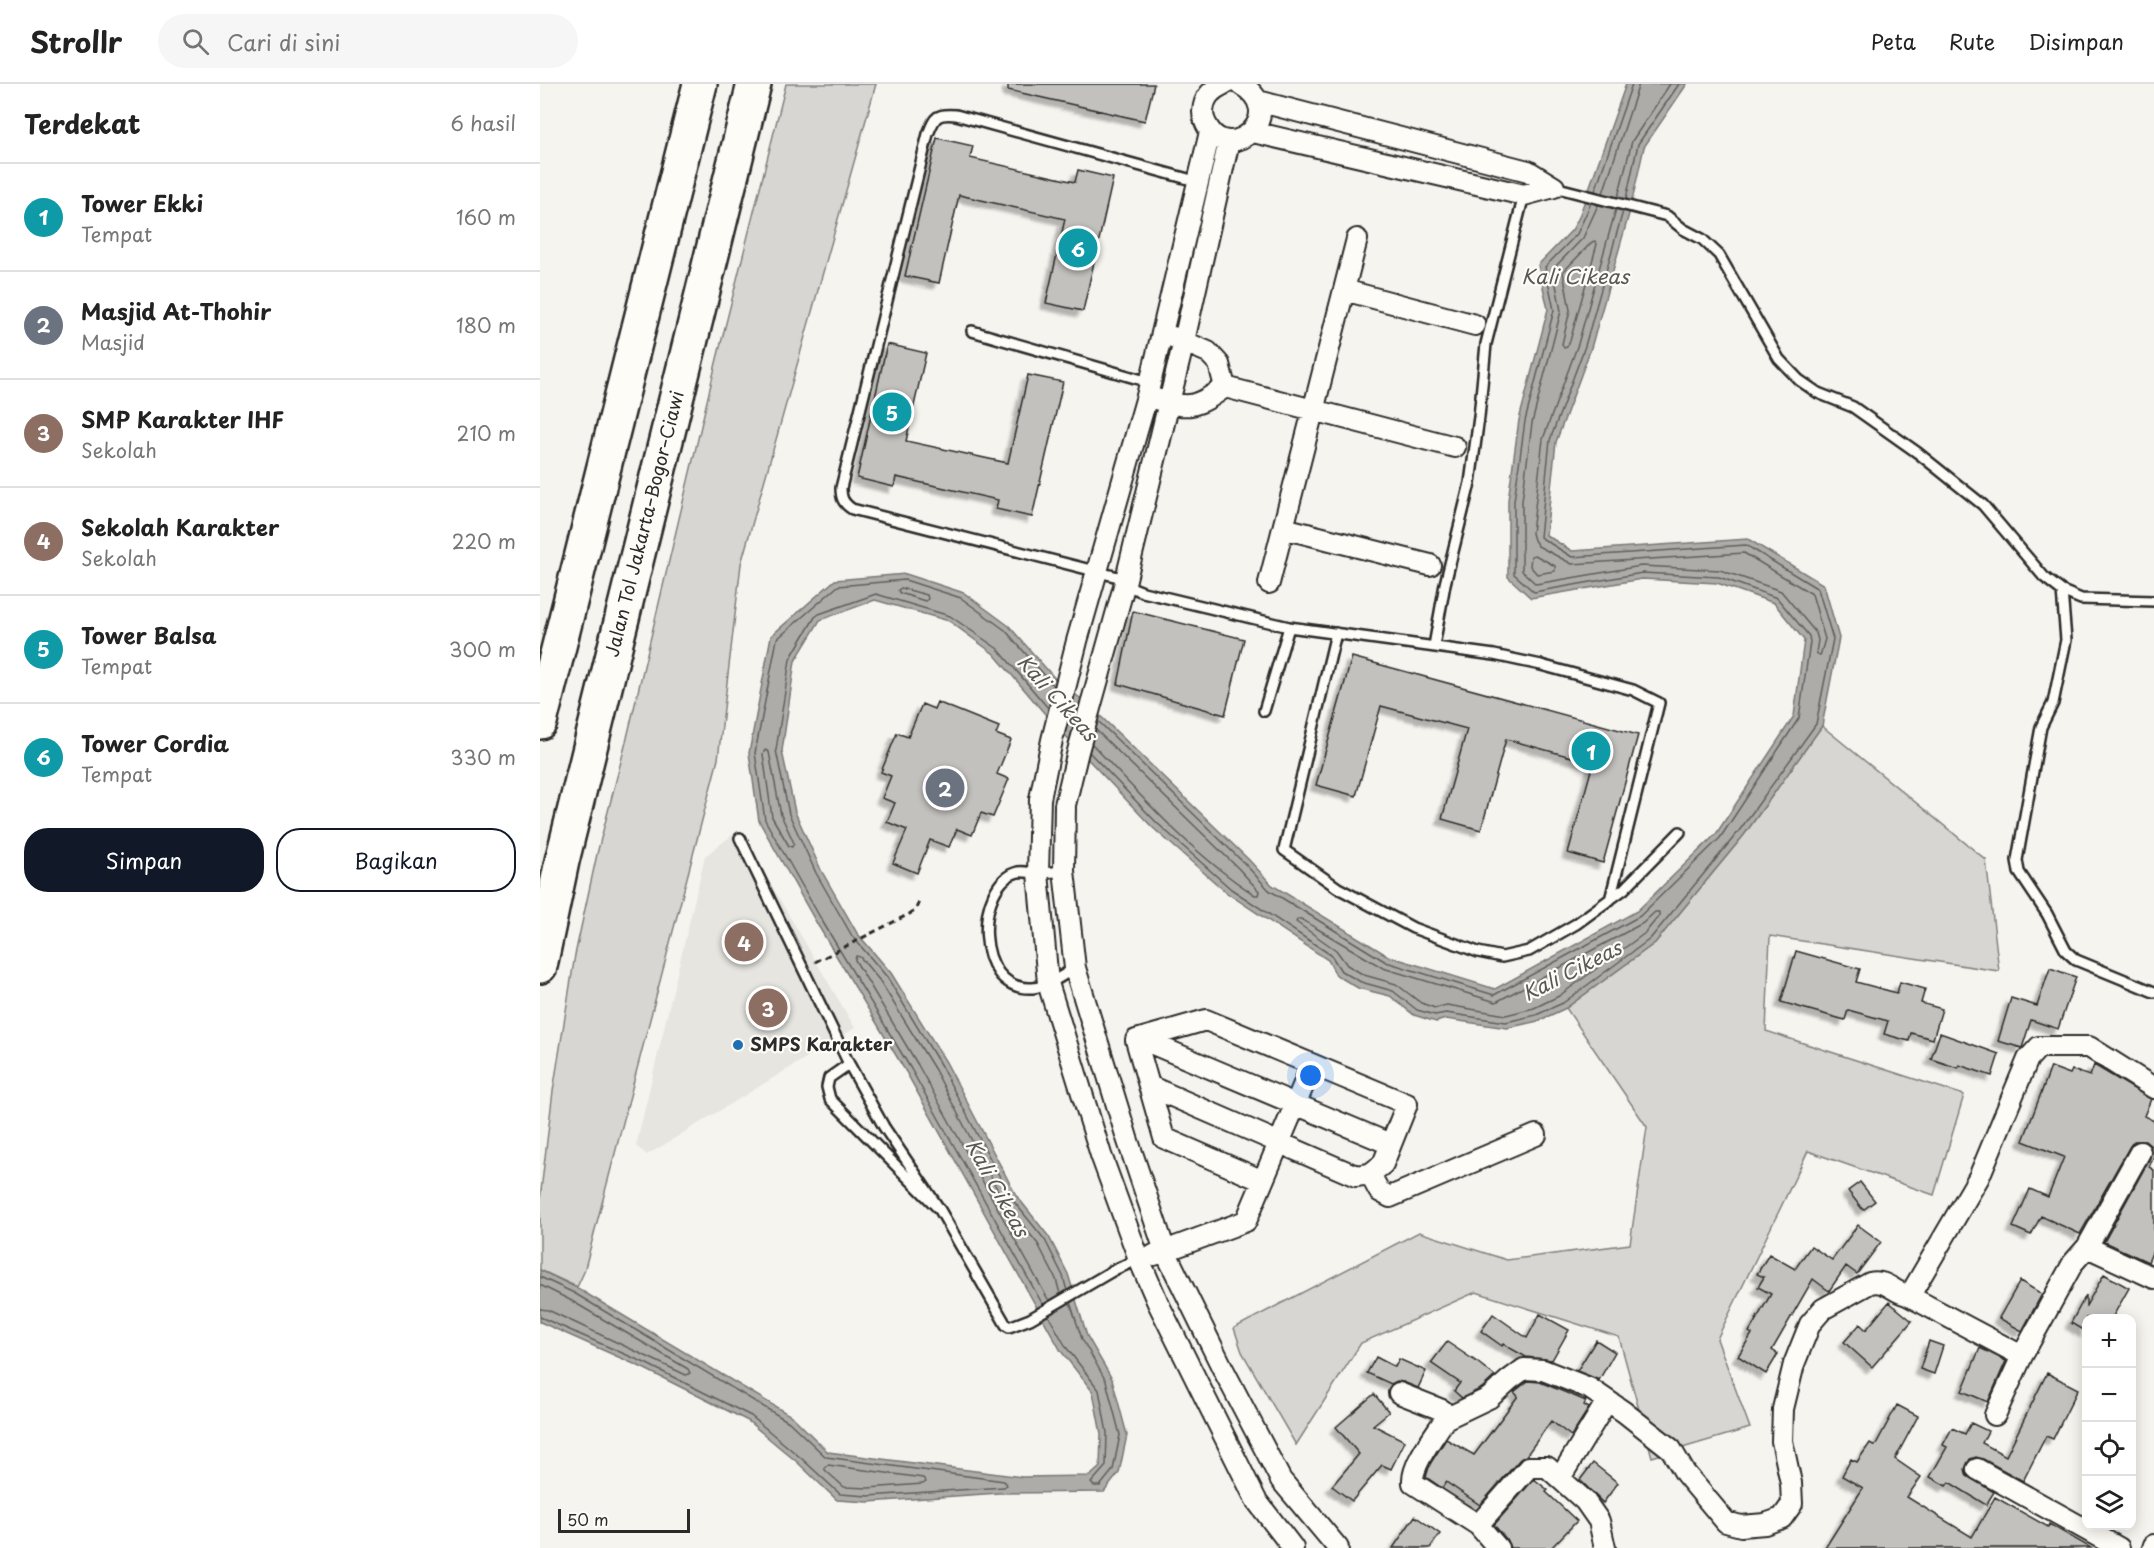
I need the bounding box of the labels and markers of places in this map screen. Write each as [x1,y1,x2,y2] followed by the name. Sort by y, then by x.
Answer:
[1058,226,1098,270] pin: 6
[872,390,912,434] pin: 5
[1572,728,1610,774] pin: 1
[926,766,964,810] pin: 2
[724,920,764,964] pin: 4
[748,986,788,1030] pin: 3
[750,1030,893,1057] place label: SMPS Karakter
[731,1038,745,1052] marker: SMPS Karakter

